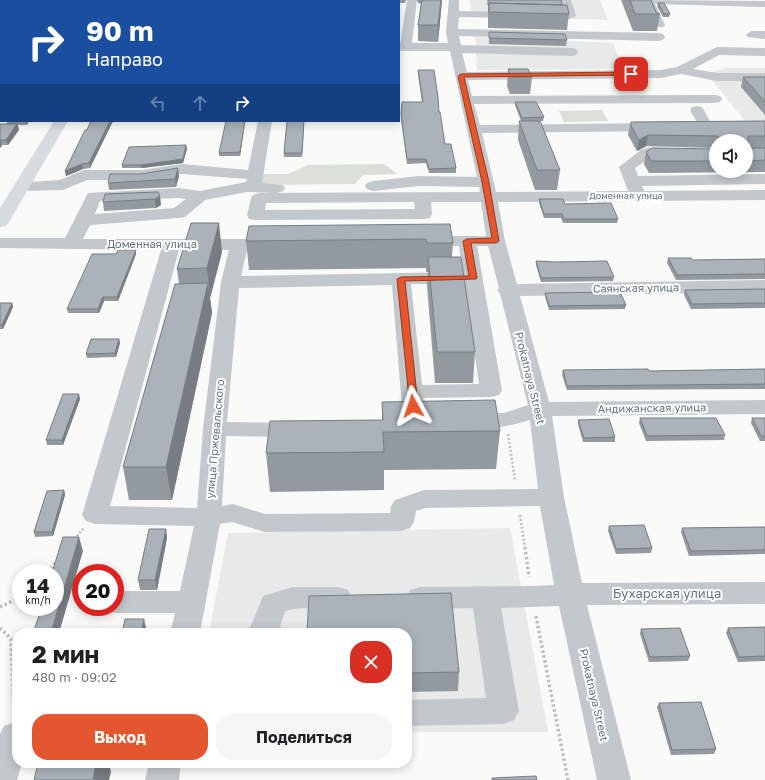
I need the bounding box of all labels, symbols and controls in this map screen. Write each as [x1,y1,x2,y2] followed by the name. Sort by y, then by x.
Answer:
[86,14,153,47] text: 90 m
[20,16,72,68] icon: right
[86,48,163,70] text: Направо
[614,57,648,91] pin
[620,63,642,85] icon: arrive
[147,92,169,114] icon: left
[189,92,211,114] icon: ahead
[231,92,253,114] icon: right
[709,134,753,178] map controls
[709,134,753,178] button: sound
[589,190,663,201] street label: Доменная улица
[107,237,197,250] street label: Доменная улица
[593,280,679,295] street label: Саянская улица
[513,330,548,425] street label: Prokatnaya Street
[203,378,226,499] street label: улица Пржевальского
[392,385,434,427] position arrow
[598,400,706,415] street label: Андижанская улица
[72,564,124,616] speed limit sign: 20
[27,573,49,597] text: 14
[613,585,721,601] street label: Бухарская улица
[25,594,51,606] text: km/h
[32,639,99,668] text: 2 мин
[350,641,392,683] button: close
[578,647,611,742] street label: Prokatnaya Street
[32,669,117,685] text: 480 m · 09:02
[32,714,208,760] button: Выход
[216,714,392,760] button: Поделиться

